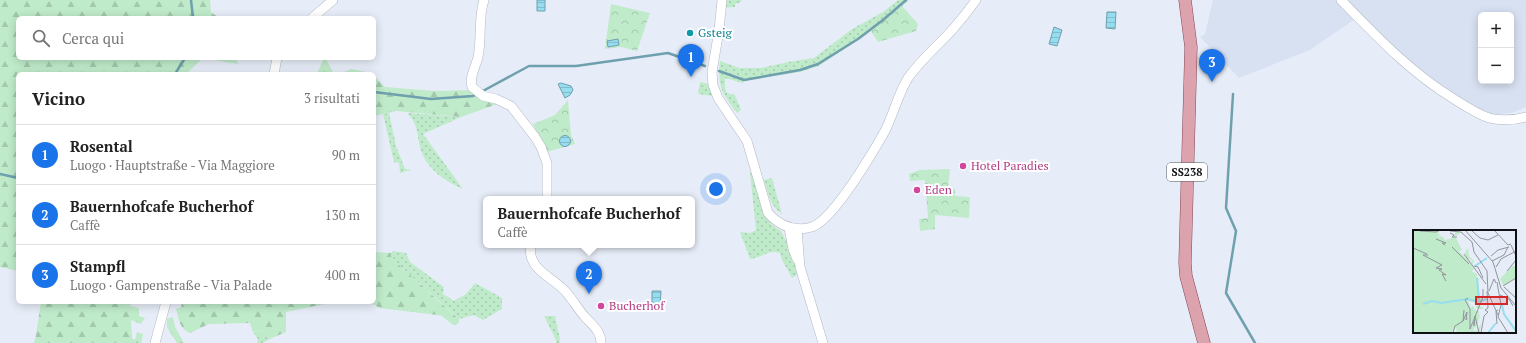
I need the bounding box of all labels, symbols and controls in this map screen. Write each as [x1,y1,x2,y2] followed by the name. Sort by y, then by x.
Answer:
[1478,12,1514,84] map controls
[1478,12,1514,48] button: +
[16,16,376,60] search box
[698,25,733,40] place label: Gsteig
[30,27,52,49] icon: search
[62,28,124,48] text: Cerca qui
[685,28,695,38] marker: Gsteig
[678,44,704,77] pin: 1
[1478,48,1514,84] button: −
[1199,49,1225,82] pin: 3
[32,87,85,110] text: Vicino
[304,89,360,107] text: 3 risultati
[70,136,133,156] text: Rosental
[41,146,49,164] text: 1
[332,146,360,164] text: 90 m
[70,156,275,174] text: Luogo · Hauptstraße - Via Maggiore
[971,158,1049,173] place label: Hotel Paradies
[958,161,968,171] marker: Hotel Paradies
[1167,163,1207,181] road number: SS238
[706,179,726,199] your location
[925,182,952,197] place label: Eden
[912,185,922,195] marker: Eden
[70,196,253,216] text: Bauernhofcafe Bucherhof
[483,196,695,248] popup
[497,203,681,223] text: Bauernhofcafe Bucherhof
[41,206,49,224] text: 2
[325,206,360,224] text: 130 m
[70,216,100,234] text: Caffè
[497,223,528,241] text: Caffè
[1413,230,1516,333] inset map
[70,256,126,276] text: Stampfl
[576,261,602,294] pin: 2
[41,266,49,284] text: 3
[325,266,360,284] text: 400 m
[70,276,272,294] text: Luogo · Gampenstraße - Via Palade
[609,298,665,313] place label: Bucherhof
[596,301,606,311] marker: Bucherhof

